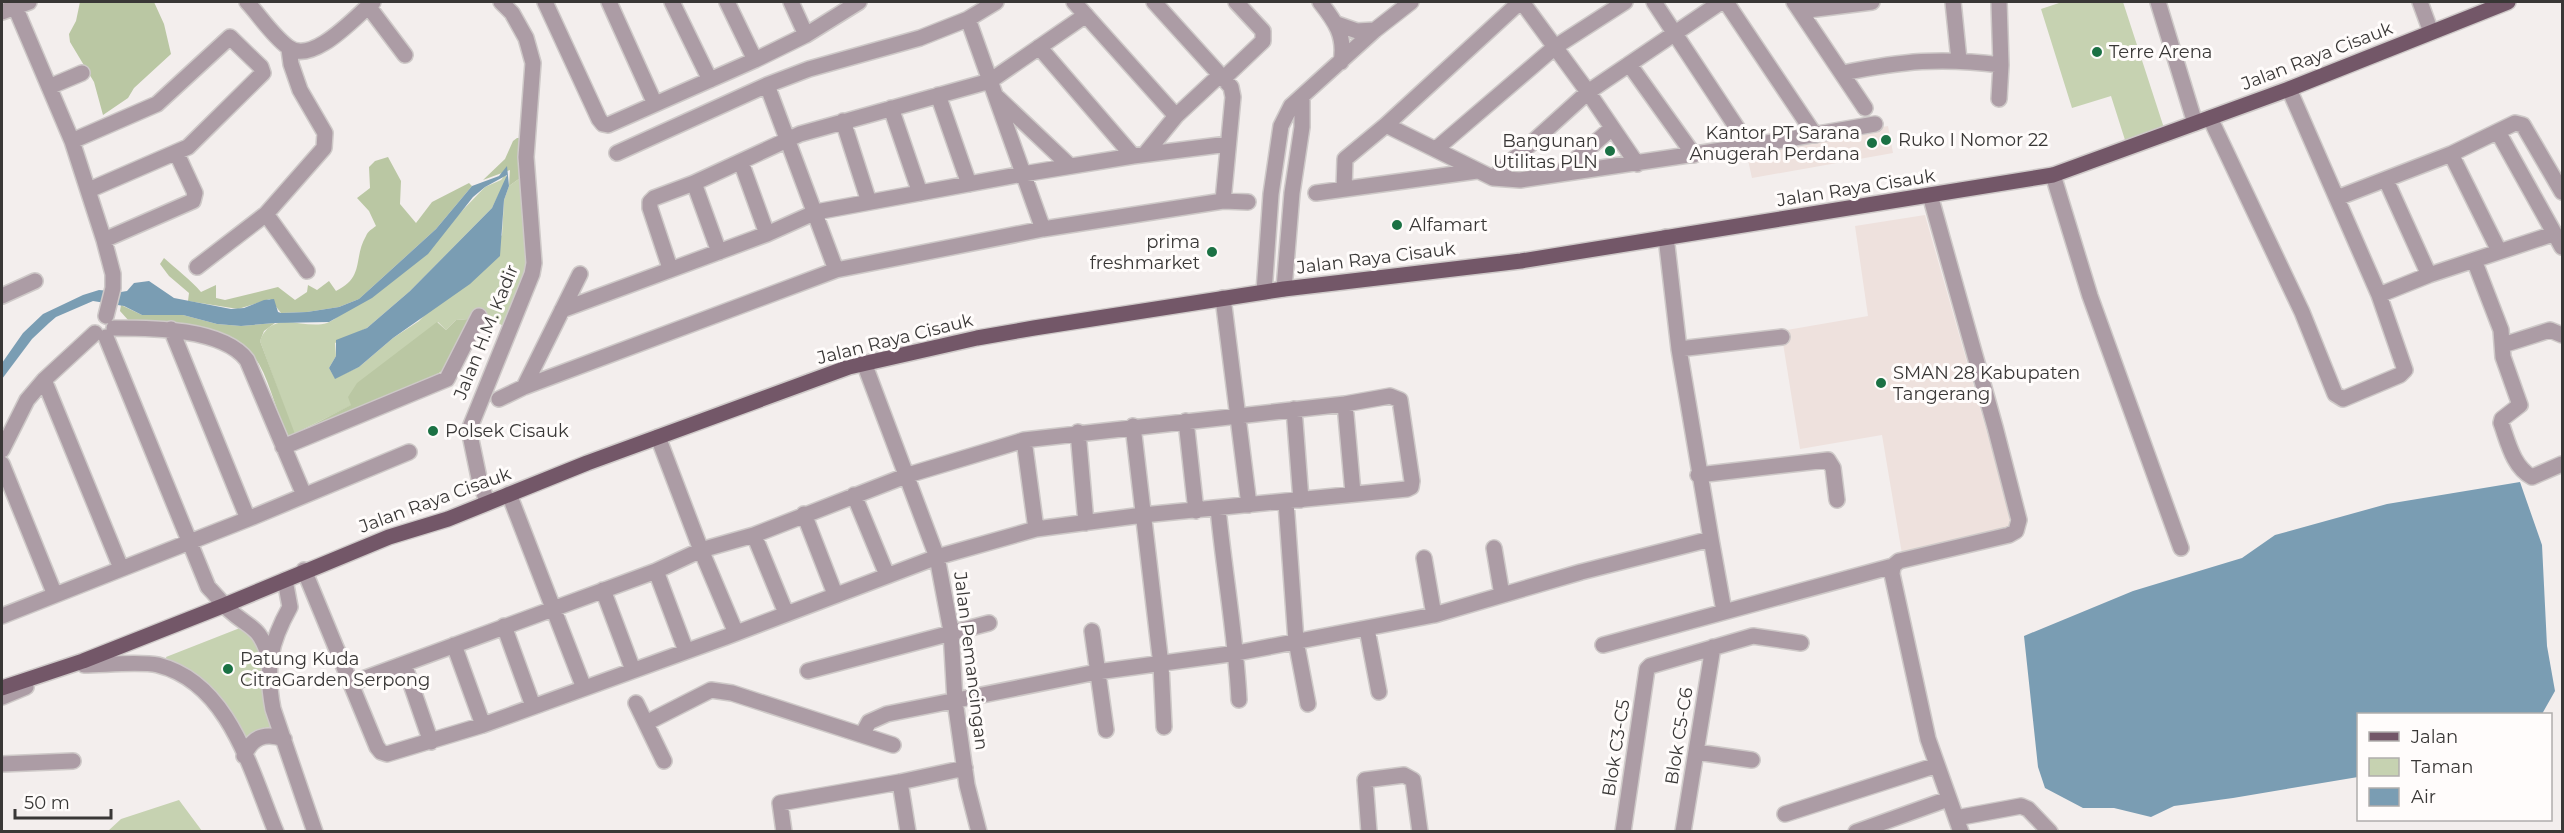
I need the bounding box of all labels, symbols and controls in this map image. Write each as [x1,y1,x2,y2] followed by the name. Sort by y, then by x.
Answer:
[2238,17,2396,95] street label: Jalan Raya Cisauk
[2109,41,2212,63] place label: Terre Arena
[2090,45,2104,59] marker: Terre Arena
[1689,122,1860,165] place label: Kantor PT Sarana Anugerah Perdana
[1898,129,2048,151] place label: Ruko I Nomor 22
[1493,130,1598,173] place label: Bangunan Utilitas PLN
[1879,133,1893,147] marker: Ruko I Nomor 22
[1865,136,1879,150] marker: Kantor PT Sarana Anugerah Perdana
[1603,144,1617,158] marker: Bangunan Utilitas PLN
[1774,165,1937,212] street label: Jalan Raya Cisauk
[1409,214,1488,236] place label: Alfamart
[1390,218,1404,232] marker: Alfamart
[1090,231,1200,274] place label: prima freshmarket
[1294,237,1457,279] street label: Jalan Raya Cisauk
[1205,245,1219,259] marker: prima freshmarket
[449,261,523,404] street label: Jalan H.M. Kadir
[814,309,975,369] street label: Jalan Raya Cisauk
[1893,362,2080,405] place label: SMAN 28 Kabupaten Tangerang
[1874,376,1888,390] marker: SMAN 28 Kabupaten Tangerang
[445,420,569,442] place label: Polsek Cisauk
[426,424,440,438] marker: Polsek Cisauk
[355,462,514,538] street label: Jalan Raya Cisauk
[949,570,993,751] street label: Jalan Pemancingan
[240,648,430,691] place label: Patung Kuda CitraGarden Serpong
[221,662,235,676] marker: Patung Kuda CitraGarden Serpong
[1660,686,1698,786] street label: Blok C5-C6
[1597,698,1635,798] street label: Blok C3-C5
[2357,713,2552,821] legend
[2410,726,2458,748] text: Jalan
[2411,756,2473,778] text: Taman
[15,782,111,820] scale bar
[2411,786,2436,808] text: Air
[24,792,70,814] text: 50 m

